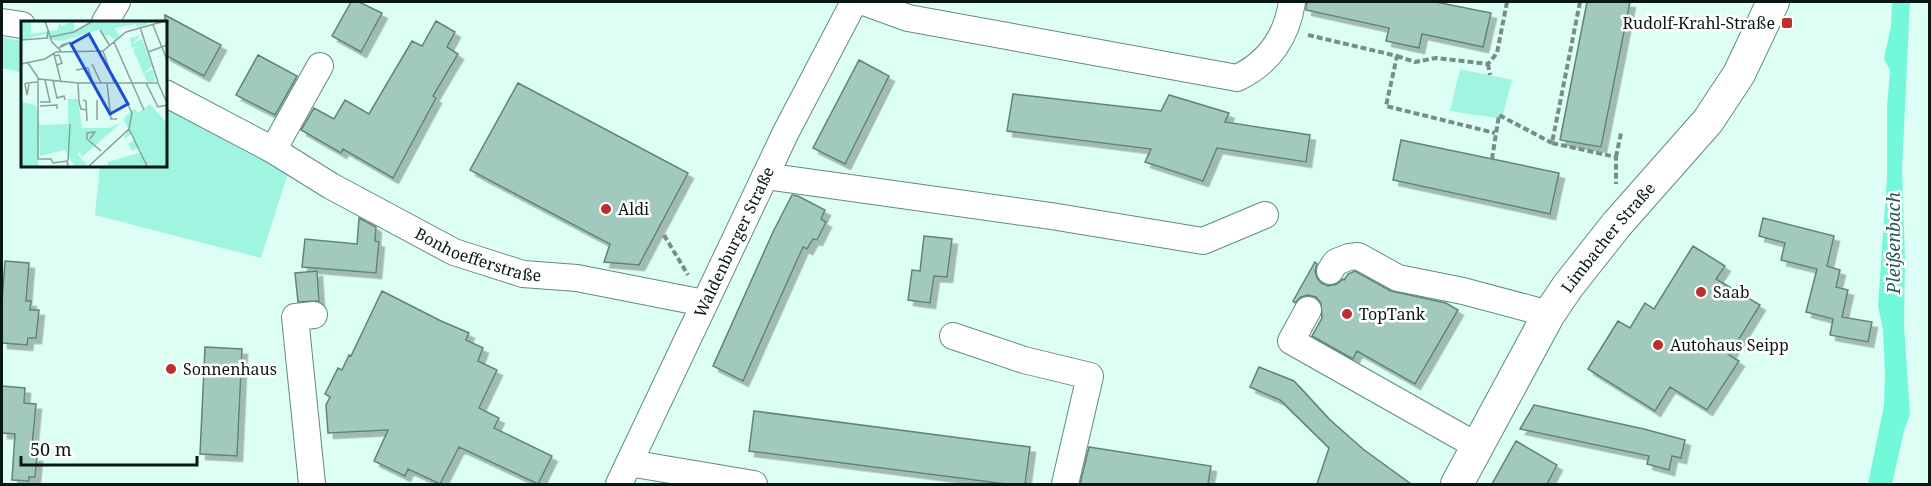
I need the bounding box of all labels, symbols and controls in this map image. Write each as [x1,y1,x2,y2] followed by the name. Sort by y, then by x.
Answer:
[1622,12,1775,34] place label: Rudolf-Krahl-Straße
[1780,16,1794,30] marker: Rudolf-Krahl-Straße
[21,21,166,166] inset map
[689,163,779,321] street label: Waldenburger Straße
[1556,178,1660,297] street label: Limbacher Straße
[1881,192,1905,295] water label: Pleißenbach
[618,198,649,220] place label: Aldi
[599,202,613,216] marker: Aldi
[411,222,542,286] street label: Bonhoefferstraße
[1713,281,1750,303] place label: Saab
[1694,285,1708,299] marker: Saab
[1359,303,1426,325] place label: TopTank
[1340,307,1354,321] marker: TopTank
[1670,334,1789,356] place label: Autohaus Seipp
[1651,338,1665,352] marker: Autohaus Seipp
[183,358,277,380] place label: Sonnenhaus
[164,362,178,376] marker: Sonnenhaus
[21,429,196,467] scale bar
[30,437,72,461] text: 50 m

